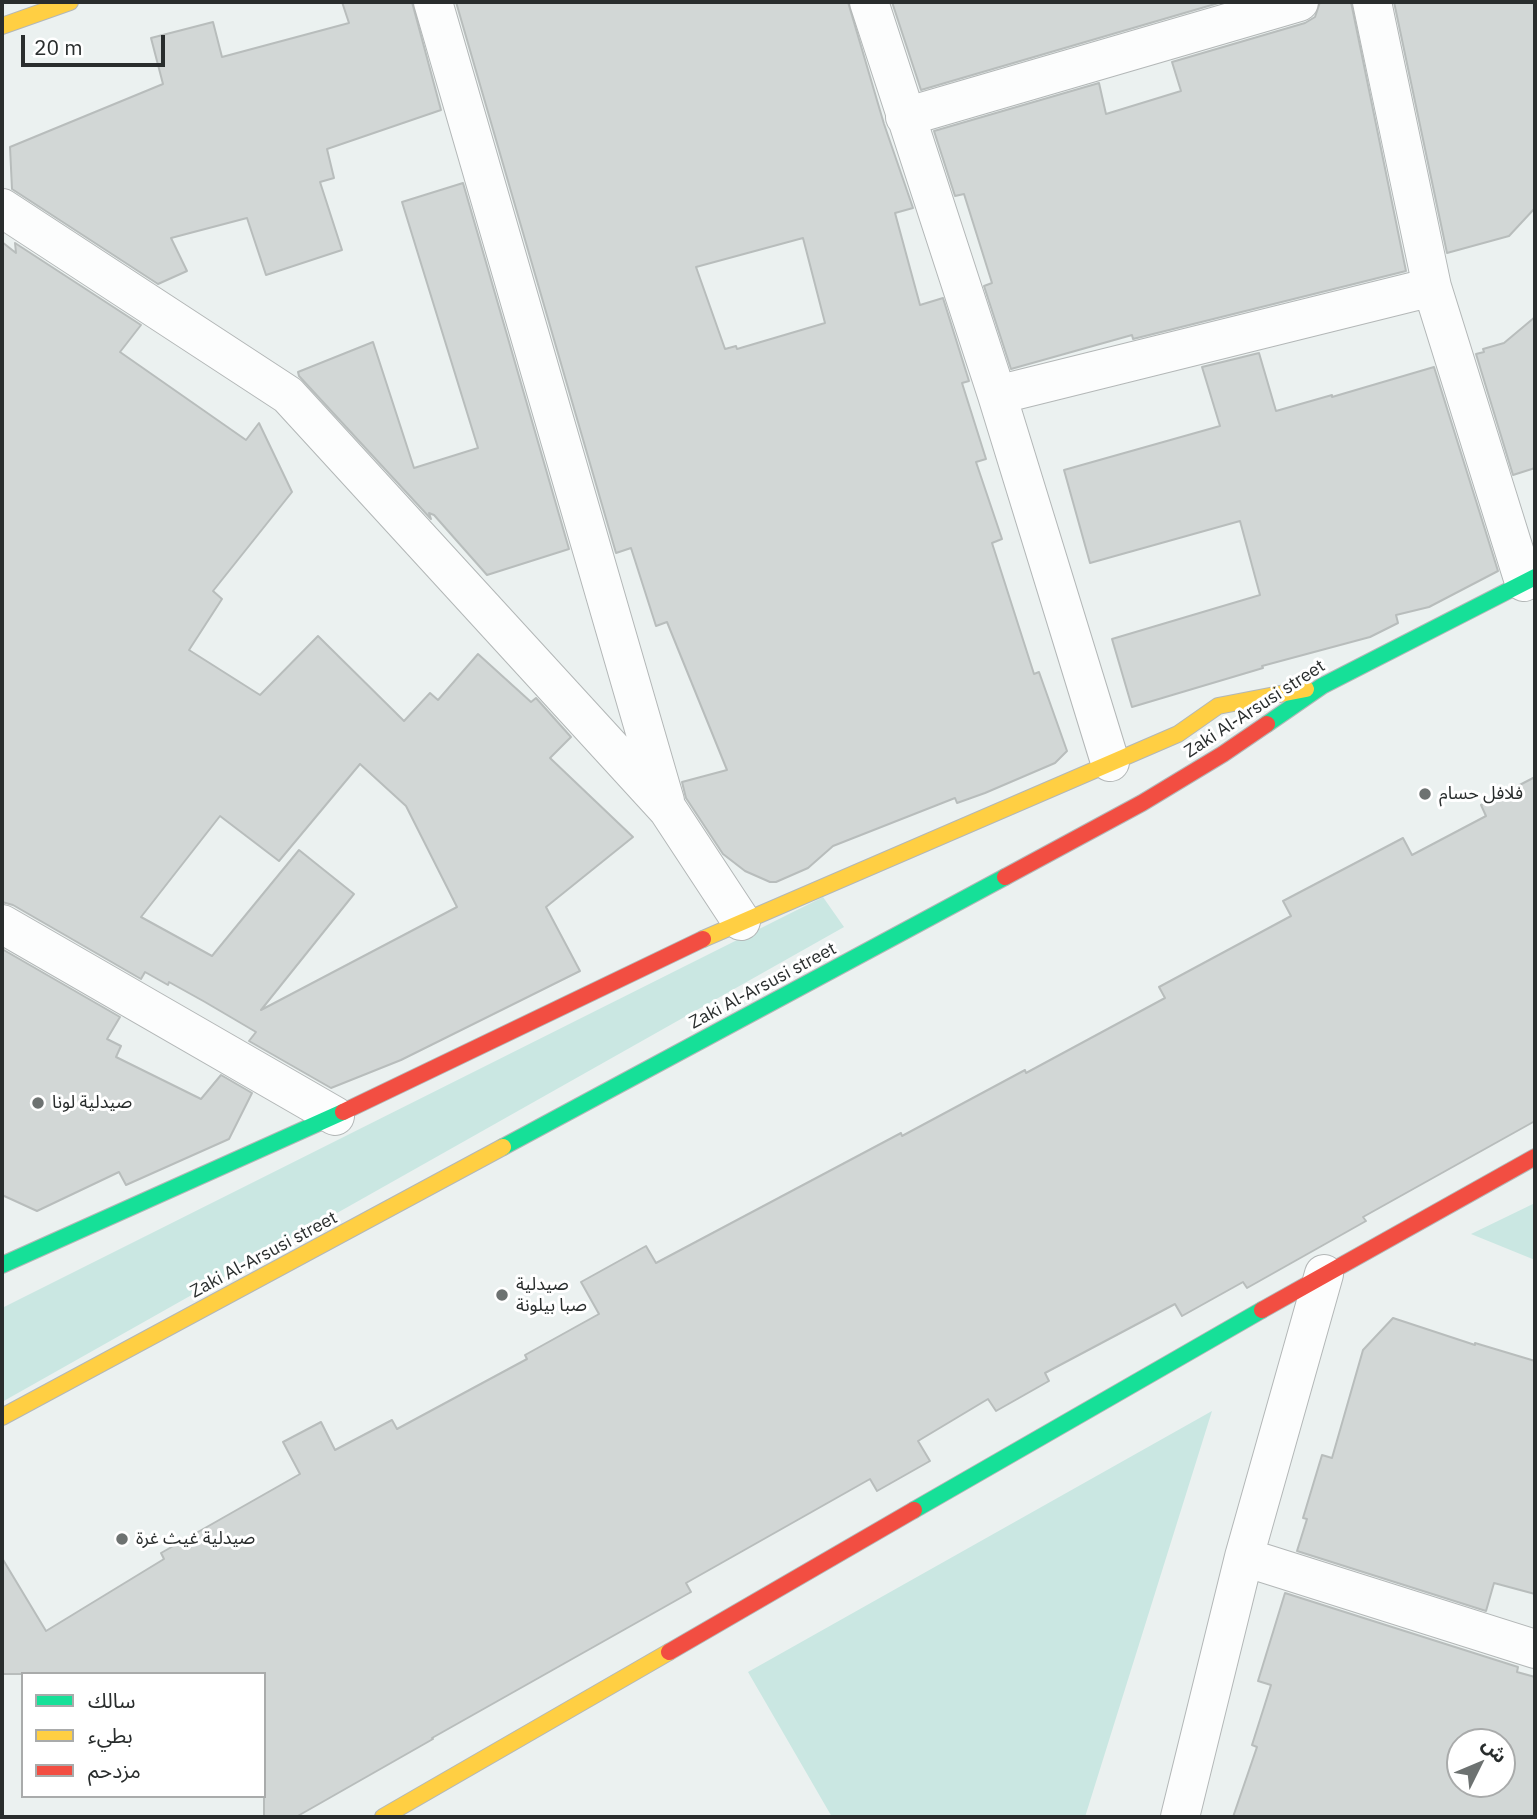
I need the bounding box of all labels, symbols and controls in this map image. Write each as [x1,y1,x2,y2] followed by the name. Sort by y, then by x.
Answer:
[24,21,168,65] scale bar
[34,33,83,61] text: 20 m
[1181,655,1329,763] street label: Zaki Al-Arsusi street
[1439,783,1523,805] place label: فلافل حسام
[1417,786,1433,802] marker: فلافل حسام
[686,938,840,1034] street label: Zaki Al-Arsusi street
[52,1092,132,1114] place label: صيدلية لونا
[30,1095,46,1111] marker: صيدلية لونا
[187,1207,341,1303] street label: Zaki Al-Arsusi street
[516,1274,587,1316] place label: صيدلية صبا بيلونة
[494,1287,510,1303] marker: صيدلية صبا بيلونة
[136,1528,255,1550] place label: صيدلية غيث غرة
[114,1531,130,1547] marker: صيدلية غيث غرة
[21,1672,266,1798] legend
[88,1686,135,1714] text: سالك
[88,1721,133,1749] text: بطيء
[1446,1728,1516,1798] north arrow
[1477,1732,1513,1768] text: ش
[88,1756,141,1784] text: مزدحم

